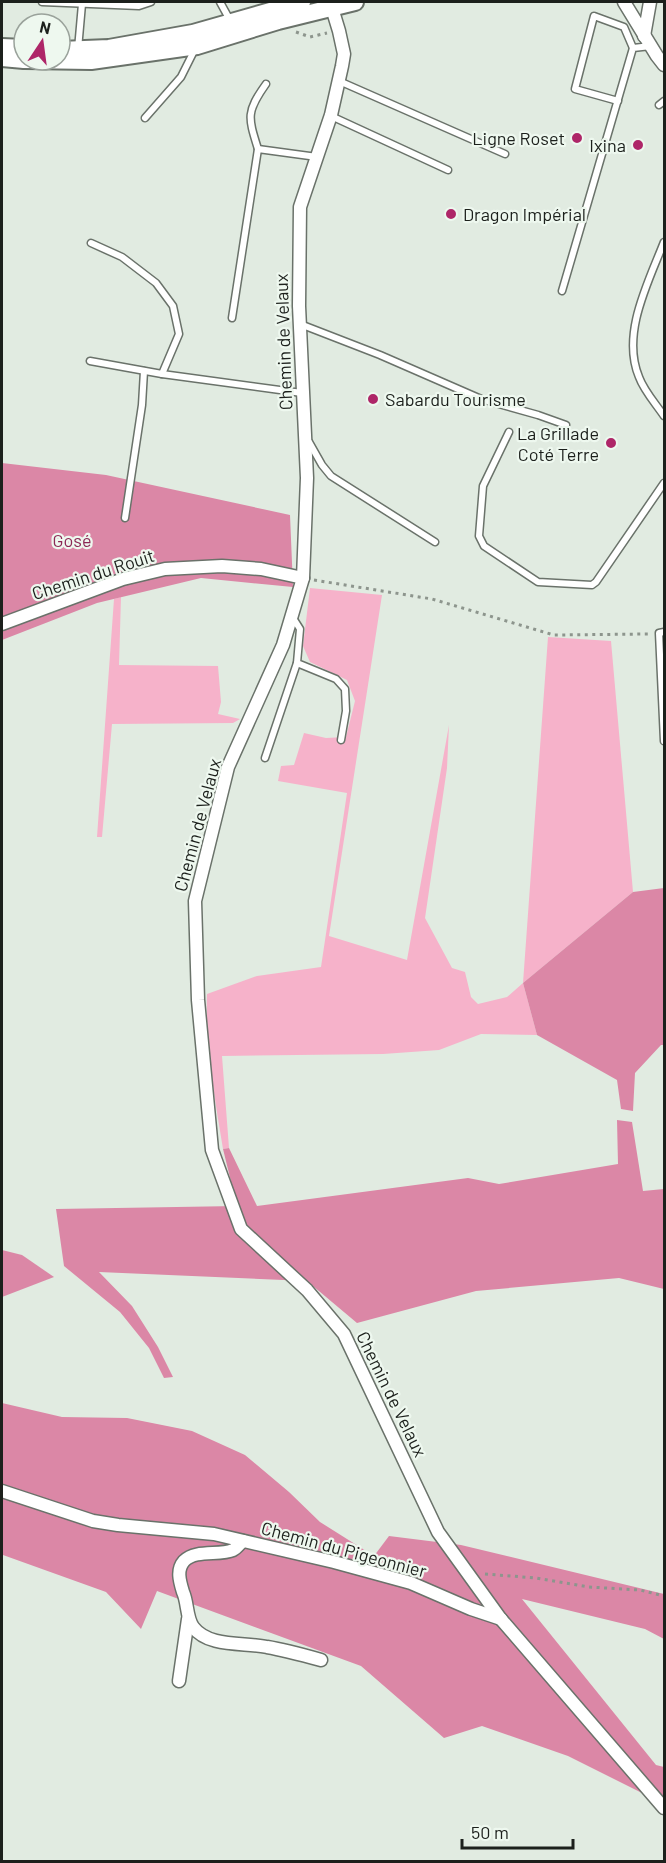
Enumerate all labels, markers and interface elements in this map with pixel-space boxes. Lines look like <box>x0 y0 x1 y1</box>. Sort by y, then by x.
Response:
north arrow <box>12 12 72 72</box>
text: N <box>38 16 53 37</box>
place label: Ligne Roset <box>472 127 565 149</box>
marker: Ligne Roset <box>570 131 584 145</box>
place label: Ixina <box>589 134 626 156</box>
marker: Ixina <box>631 138 645 152</box>
place label: Dragon Impérial <box>463 203 586 225</box>
marker: Dragon Impérial <box>444 207 458 221</box>
street label: Chemin de Velaux <box>270 273 296 411</box>
place label: Sabardu Tourisme <box>385 388 526 410</box>
marker: Sabardu Tourisme <box>366 392 380 406</box>
place label: La Grillade Coté Terre <box>517 422 599 465</box>
marker: La Grillade Coté Terre <box>604 436 618 450</box>
park label: Gosé <box>52 529 92 551</box>
street label: Chemin du Rouit <box>29 544 157 604</box>
street label: Chemin de Velaux <box>169 756 225 894</box>
street label: Chemin de Velaux <box>352 1328 432 1461</box>
street label: Chemin du Pigeonnier <box>259 1516 430 1582</box>
scale bar <box>462 1812 573 1850</box>
text: 50 m <box>471 1821 509 1843</box>

